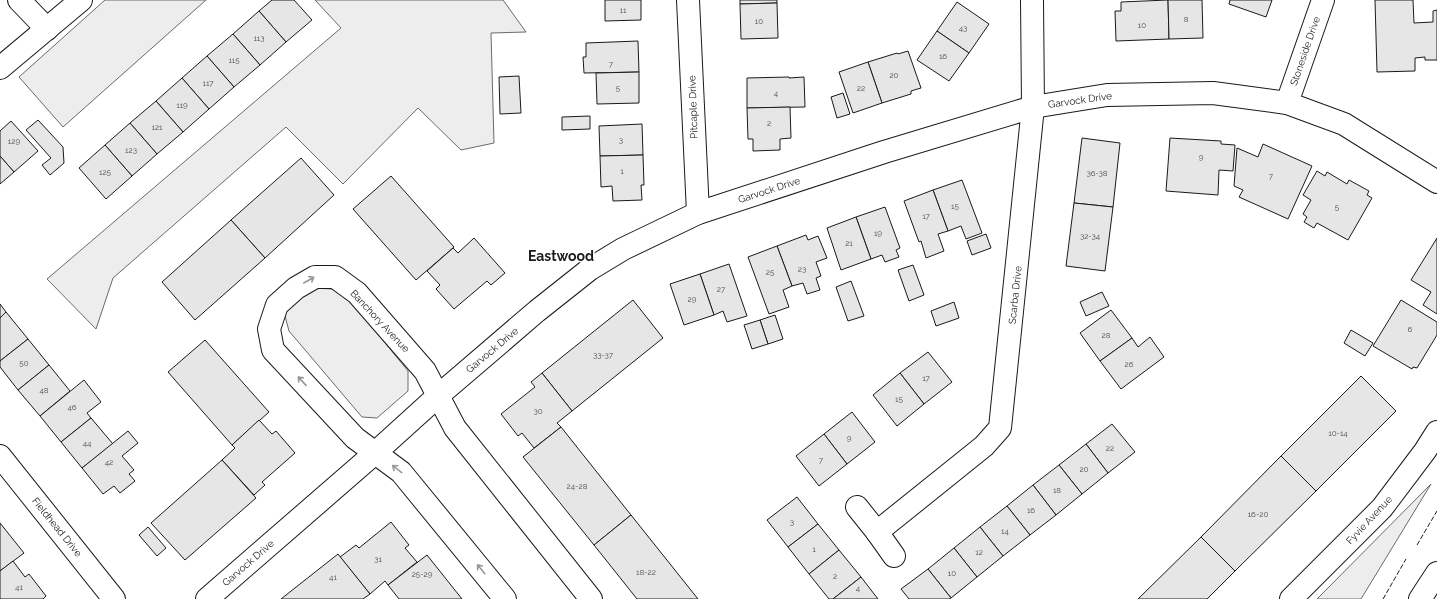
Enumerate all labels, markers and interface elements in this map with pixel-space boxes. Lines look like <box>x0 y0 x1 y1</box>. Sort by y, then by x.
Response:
house number: 11 <box>620 5 627 15</box>
house number: 8 <box>1184 14 1189 24</box>
street label: Stoneside Drive <box>1288 15 1322 87</box>
house number: 10 <box>755 16 763 26</box>
house number: 10 <box>1138 20 1146 30</box>
house number: 43 <box>959 23 967 33</box>
house number: 113 <box>253 33 265 43</box>
house number: 16 <box>939 51 947 61</box>
house number: 115 <box>228 55 240 65</box>
house number: 7 <box>609 59 614 69</box>
house number: 20 <box>889 70 899 80</box>
street label: Pitcaple Drive <box>686 75 700 139</box>
house number: 117 <box>202 78 214 88</box>
house number: 5 <box>616 83 621 93</box>
house number: 22 <box>857 83 865 93</box>
house number: 4 <box>774 88 779 98</box>
street label: Garvock Drive <box>1047 90 1113 110</box>
house number: 119 <box>176 100 188 110</box>
house number: 2 <box>767 118 771 128</box>
house number: 121 <box>151 122 163 132</box>
house number: 3 <box>619 135 623 145</box>
house number: 129 <box>8 136 20 146</box>
house number: 123 <box>125 145 137 155</box>
house number: 9 <box>1199 152 1204 162</box>
house number: 1 <box>620 166 624 176</box>
house number: 125 <box>99 167 112 177</box>
house number: 36-38 <box>1086 168 1108 178</box>
house number: 7 <box>1269 171 1274 181</box>
street label: Garvock Drive <box>737 175 801 205</box>
house number: 15 <box>951 201 960 211</box>
house number: 5 <box>1335 202 1340 212</box>
house number: 17 <box>922 211 931 221</box>
house number: 19 <box>874 228 882 238</box>
house number: 32-34 <box>1080 231 1101 241</box>
house number: 21 <box>845 238 853 248</box>
district label: Eastwood <box>528 248 594 264</box>
house number: 23 <box>798 264 806 274</box>
street label: Scarba Drive <box>1006 265 1024 325</box>
house number: 25 <box>766 267 775 277</box>
one-way arrow <box>303 276 315 284</box>
house number: 27 <box>717 284 726 294</box>
street label: Banchory Avenue <box>348 288 412 355</box>
house number: 29 <box>688 294 697 304</box>
house number: 6 <box>1408 324 1413 334</box>
street label: Garvock Drive <box>464 325 520 375</box>
house number: 28 <box>1102 330 1111 340</box>
house number: 33-37 <box>593 350 614 360</box>
house number: 50 <box>19 358 29 368</box>
house number: 26 <box>1125 359 1134 369</box>
house number: 17 <box>922 373 931 383</box>
one-way arrow <box>298 376 307 387</box>
house number: 48 <box>39 385 49 395</box>
house number: 15 <box>895 394 904 404</box>
house number: 46 <box>67 402 77 412</box>
house number: 30 <box>533 406 543 416</box>
house number: 10-14 <box>1328 428 1348 438</box>
house number: 9 <box>847 433 852 443</box>
house number: 44 <box>83 438 92 448</box>
house number: 22 <box>1106 443 1114 453</box>
house number: 7 <box>819 455 824 465</box>
house number: 42 <box>105 457 113 467</box>
house number: 20 <box>1079 464 1089 474</box>
one-way arrow <box>392 465 403 474</box>
house number: 24-28 <box>567 481 588 491</box>
house number: 18 <box>1053 485 1061 495</box>
street label: Fyvie Avenue <box>1344 494 1394 546</box>
street label: Fieldhead Drive <box>30 495 84 559</box>
house number: 16 <box>1027 505 1035 515</box>
house number: 16-20 <box>1248 509 1268 519</box>
house number: 3 <box>790 517 794 527</box>
house number: 14 <box>1001 526 1010 536</box>
street label: Garvock Drive <box>220 538 276 588</box>
house number: 1 <box>812 544 816 554</box>
house number: 12 <box>975 547 983 557</box>
house number: 31 <box>374 554 382 564</box>
one-way arrow <box>476 563 485 574</box>
house number: 18-22 <box>636 567 656 577</box>
house number: 10 <box>948 568 956 578</box>
house number: 25-29 <box>412 569 433 579</box>
house number: 2 <box>833 571 837 581</box>
house number: 41 <box>329 572 337 582</box>
house number: 41 <box>15 582 23 592</box>
house number: 4 <box>856 583 861 593</box>

